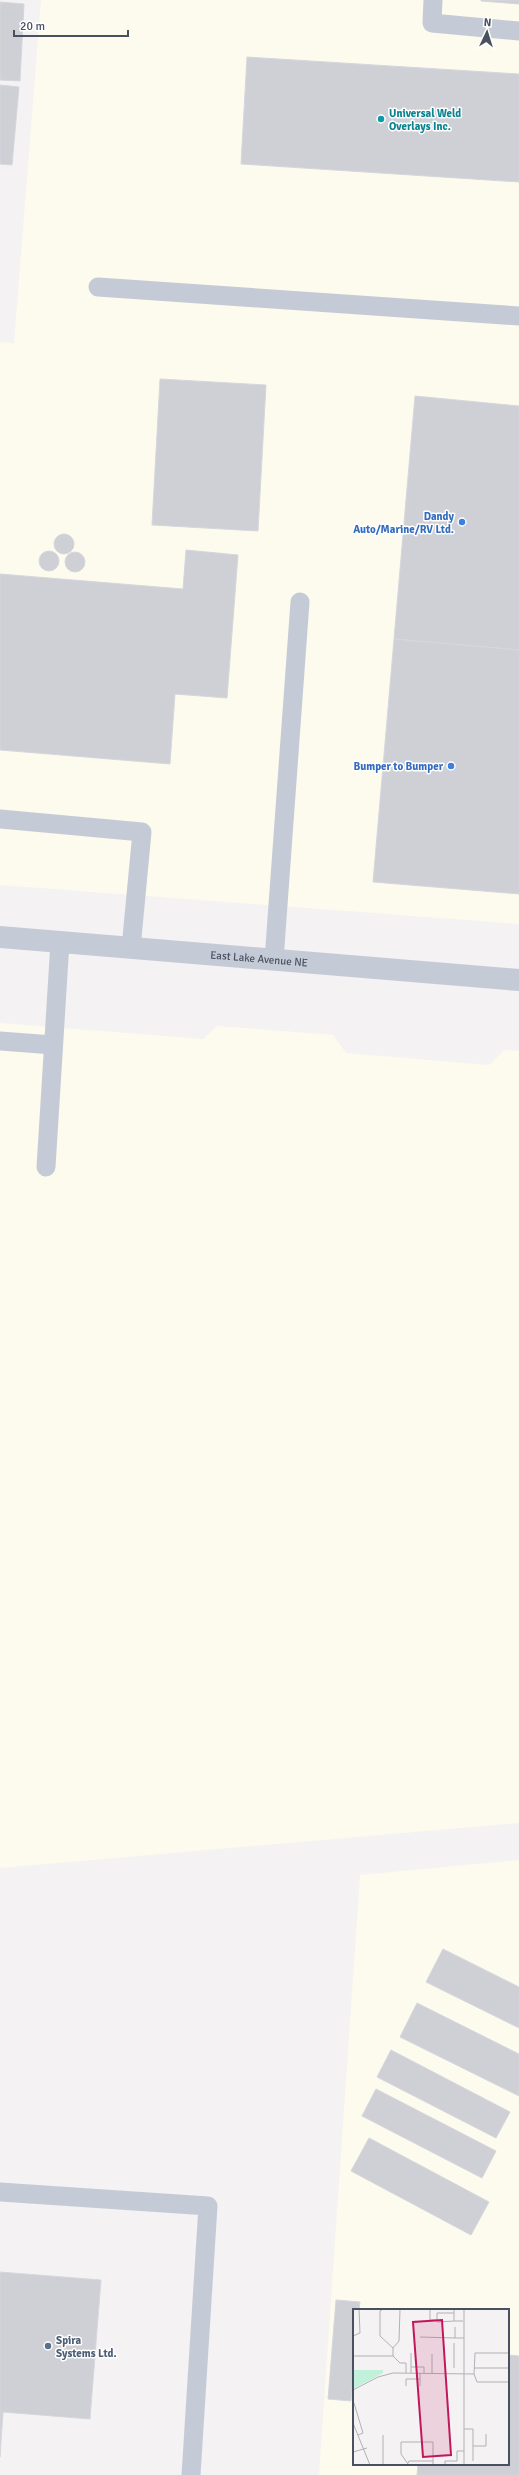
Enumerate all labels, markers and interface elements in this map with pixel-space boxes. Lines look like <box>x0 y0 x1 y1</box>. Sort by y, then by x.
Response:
scale bar <box>14 12 128 38</box>
north arrow <box>467 12 507 52</box>
text: N <box>483 16 492 29</box>
text: 20 m <box>20 19 45 34</box>
place label: Universal Weld Overlays Inc. <box>389 107 461 133</box>
marker: Universal Weld Overlays Inc. <box>376 114 386 124</box>
place label: Dandy Auto/Marine/RV Ltd. <box>353 510 455 536</box>
marker: Dandy Auto/Marine/RV Ltd. <box>457 517 467 527</box>
place label: Bumper to Bumper <box>354 760 444 773</box>
marker: Bumper to Bumper <box>446 761 456 771</box>
street label: East Lake Avenue NE <box>210 948 308 969</box>
inset map <box>353 2309 509 2465</box>
place label: Spira Systems Ltd. <box>56 2334 117 2360</box>
marker: Spira Systems Ltd. <box>43 2341 53 2351</box>

